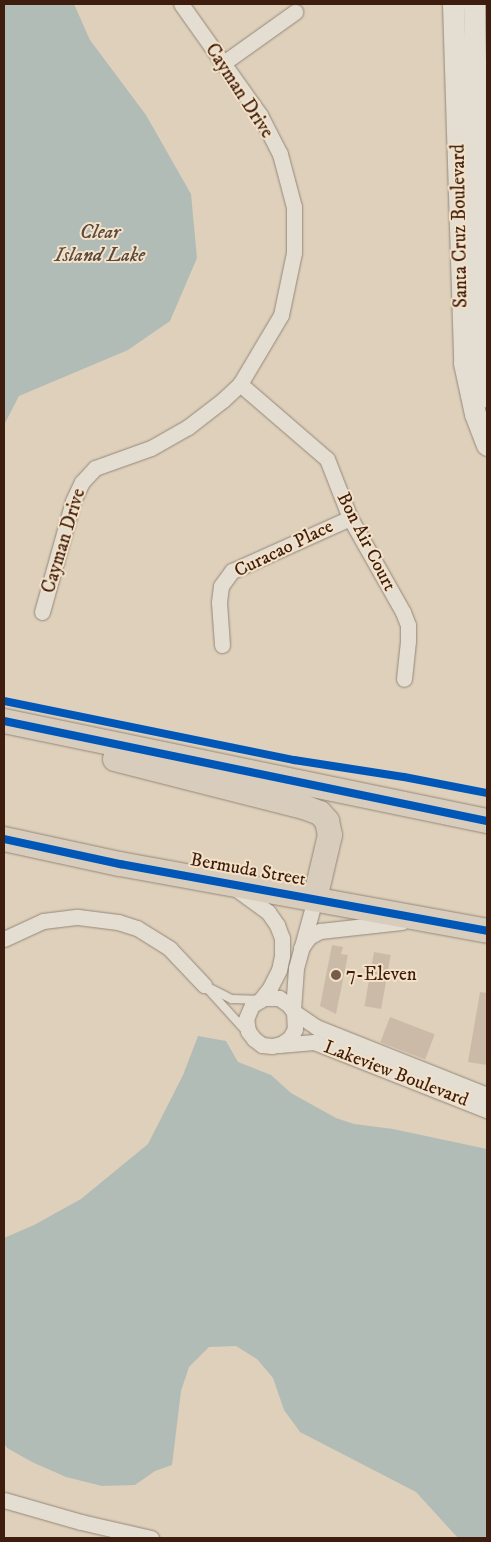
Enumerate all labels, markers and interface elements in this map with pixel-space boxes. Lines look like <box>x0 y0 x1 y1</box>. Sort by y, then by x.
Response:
street label: Cayman Drive <box>200 39 278 143</box>
street label: Santa Cruz Boulevard <box>447 144 473 308</box>
water label: Clear Island Lake <box>55 220 145 267</box>
street label: Cayman Drive <box>37 486 91 596</box>
street label: Bon Air Court <box>331 489 401 595</box>
street label: Curacao Place <box>231 515 337 583</box>
street label: Bermuda Street <box>188 849 308 891</box>
place label: 7-Eleven <box>346 964 417 986</box>
marker: 7-Eleven <box>330 969 342 981</box>
street label: Lakeview Boulevard <box>320 1036 472 1112</box>

